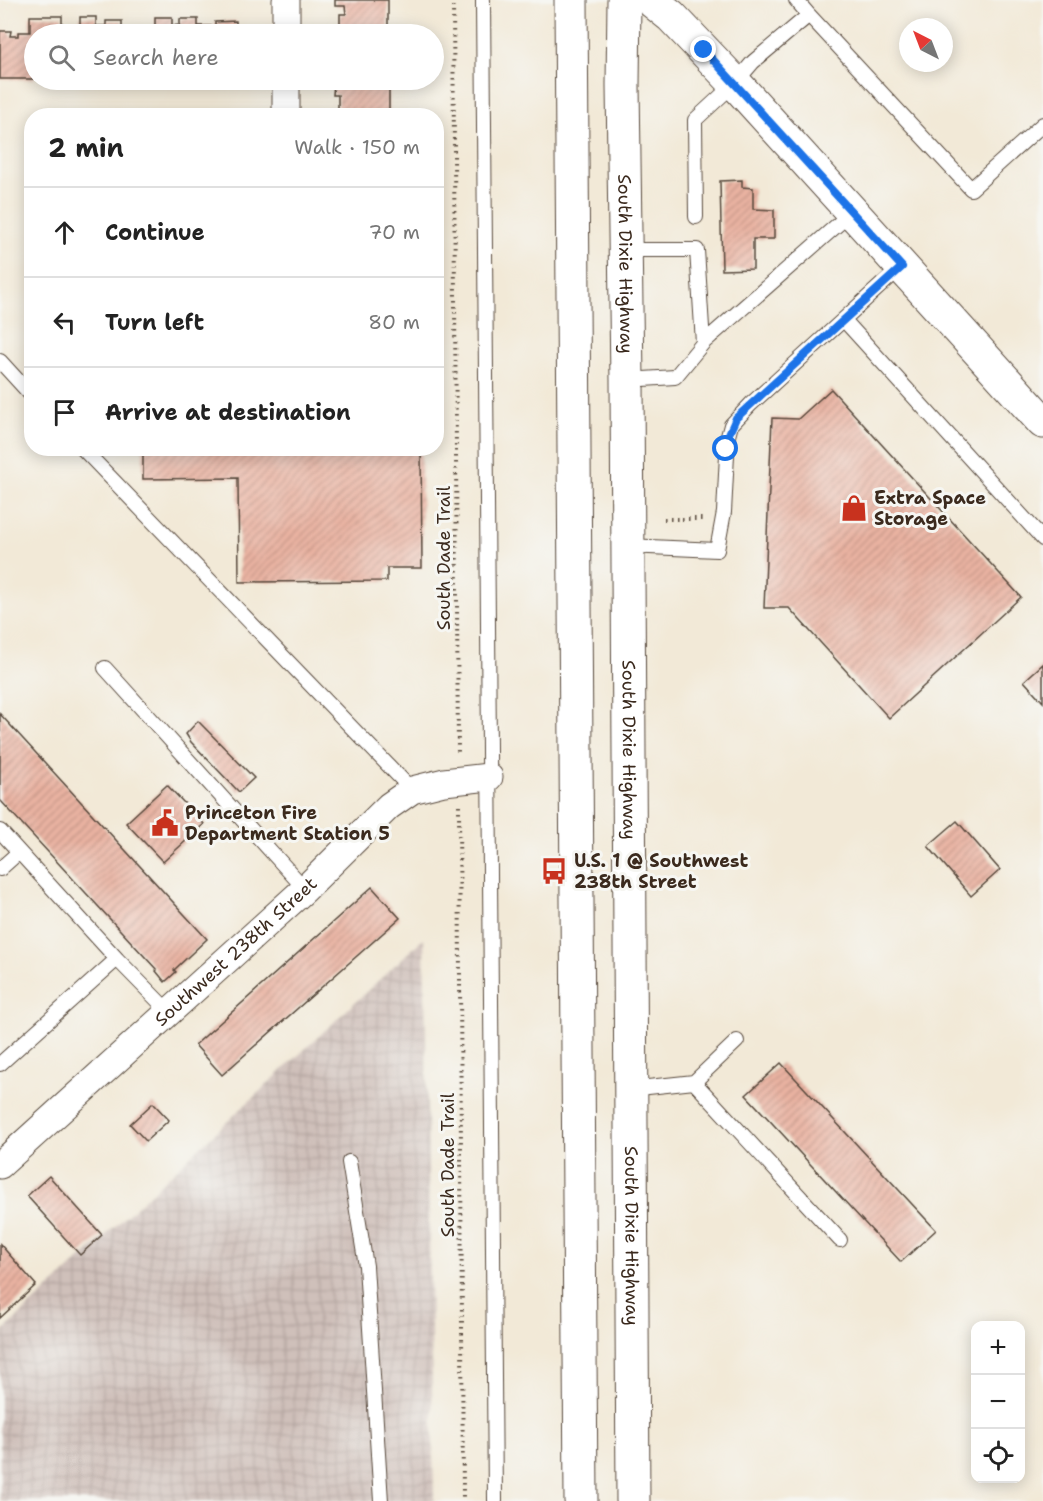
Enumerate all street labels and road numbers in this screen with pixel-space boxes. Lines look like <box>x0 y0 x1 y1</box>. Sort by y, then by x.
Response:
street label: South Dixie Highway <box>612 174 639 354</box>
street label: South Dade Trail <box>432 485 456 630</box>
street label: South Dixie Highway <box>616 660 641 840</box>
street label: Southwest 238th Street <box>149 872 322 1031</box>
street label: South Dade Trail <box>436 1092 460 1237</box>
street label: South Dixie Highway <box>619 1146 644 1326</box>

